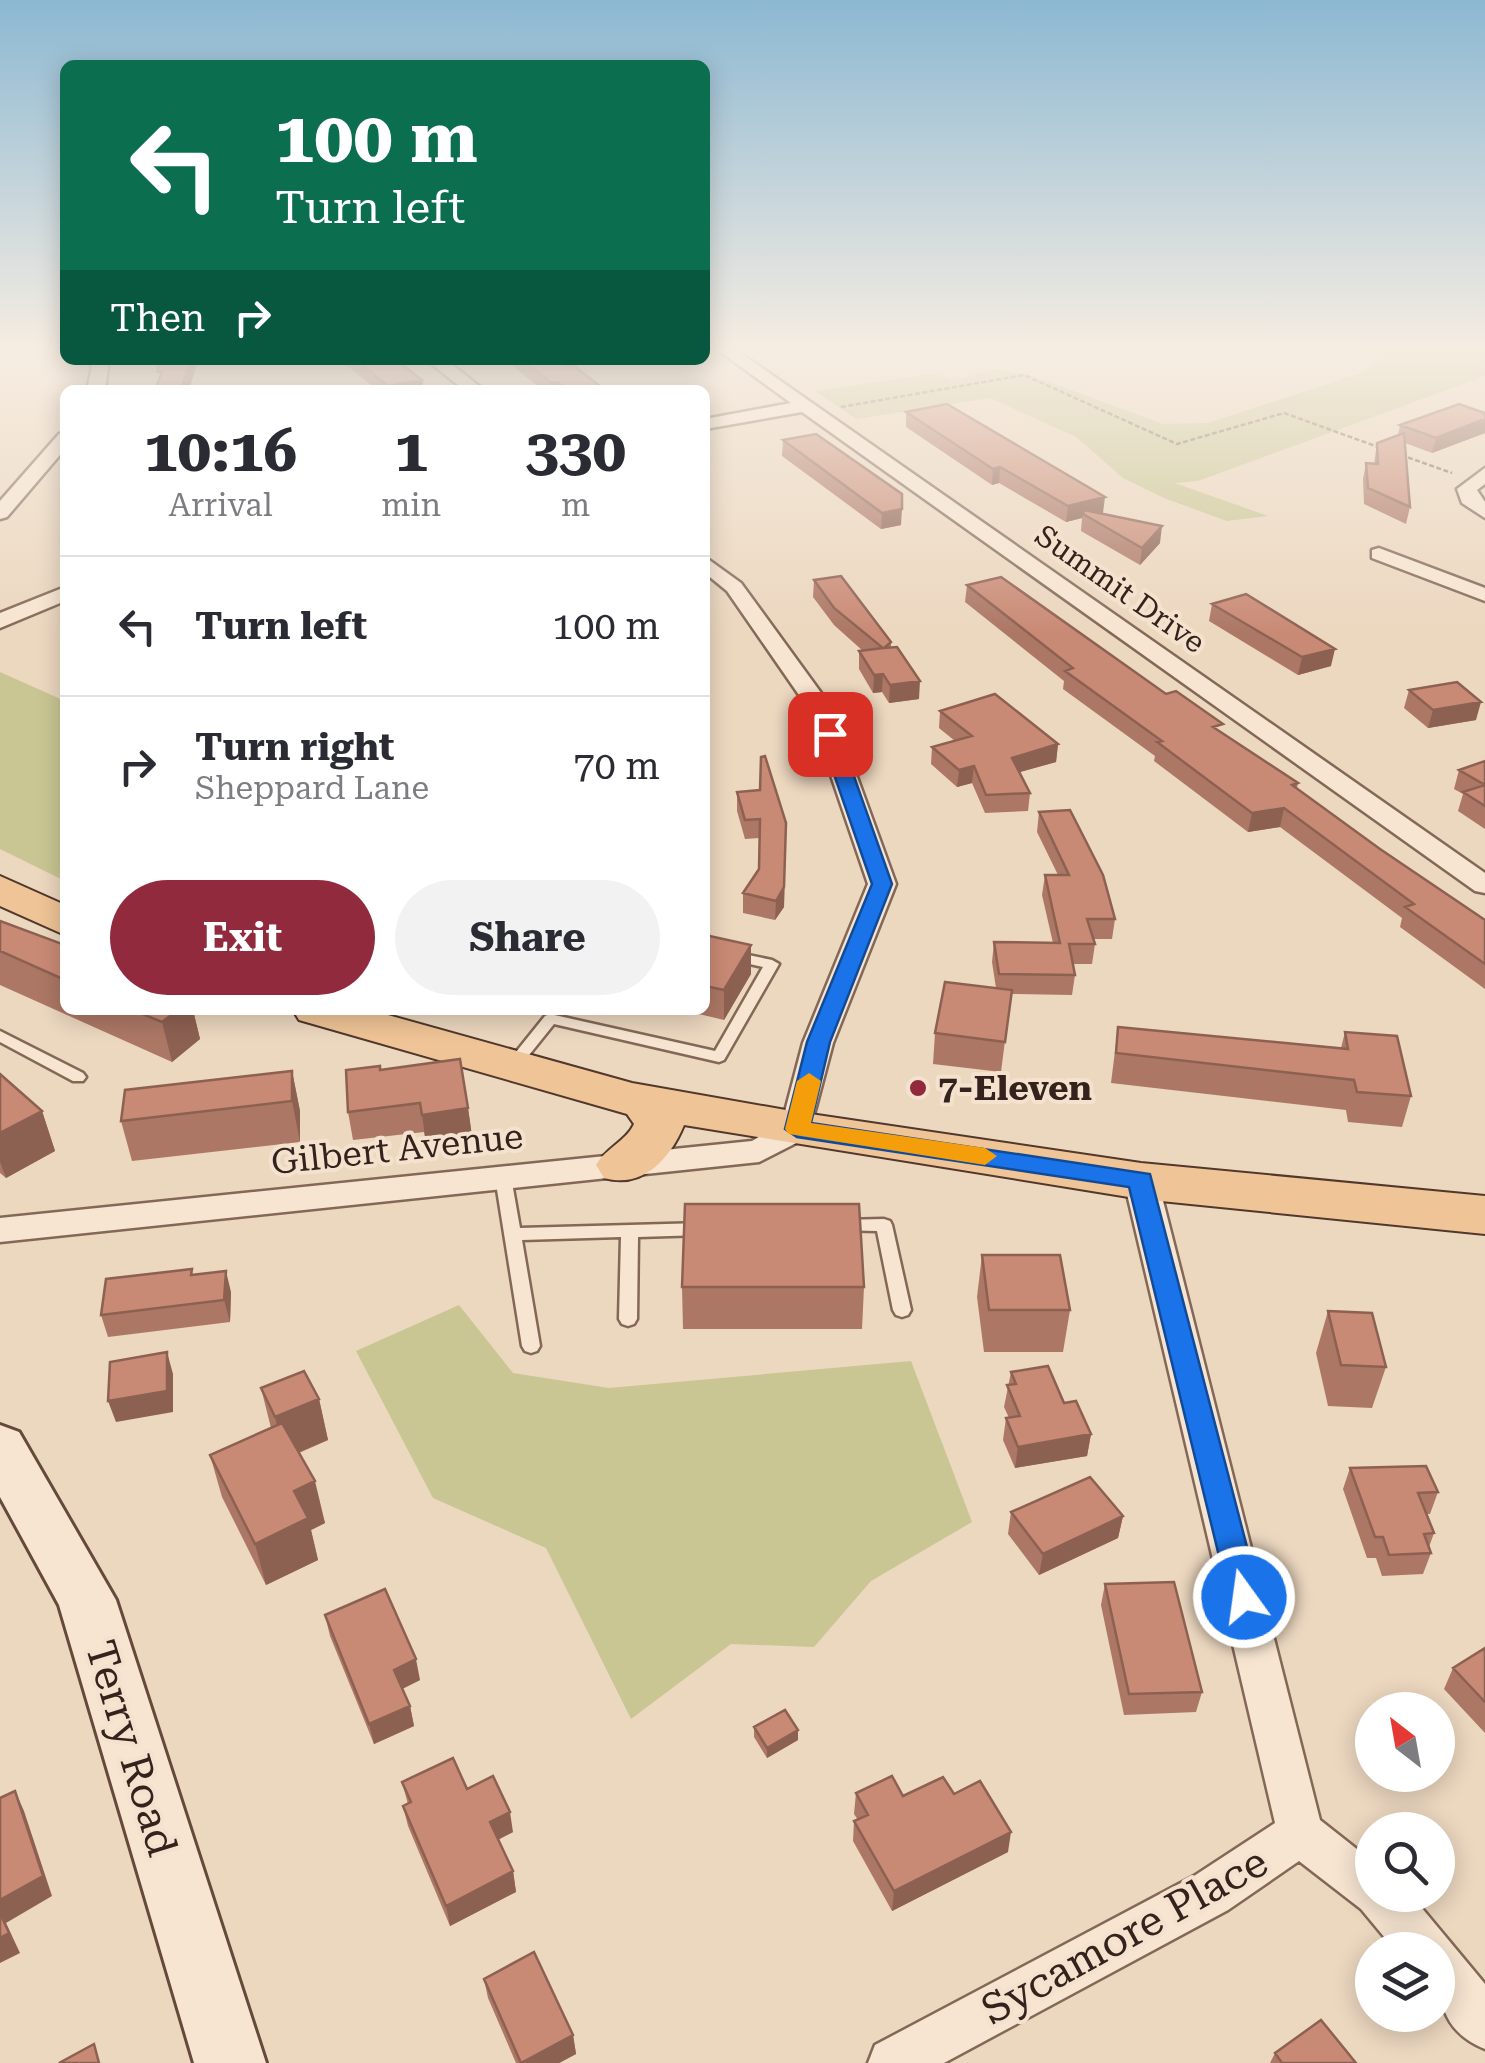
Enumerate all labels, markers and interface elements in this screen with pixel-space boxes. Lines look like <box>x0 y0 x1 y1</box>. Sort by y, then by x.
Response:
text: 100 m <box>275 97 478 179</box>
icon: left <box>110 100 240 230</box>
text: Turn left <box>275 181 465 234</box>
icon: right <box>225 290 280 345</box>
text: Then <box>110 296 205 340</box>
text: 10:16 <box>144 415 297 486</box>
text: 1 <box>394 415 428 486</box>
text: 330 <box>525 415 626 486</box>
text: Arrival <box>169 486 273 524</box>
text: min <box>381 486 441 524</box>
text: m <box>561 486 590 524</box>
street label: Summit Drive <box>1029 517 1212 660</box>
icon: left <box>110 599 165 654</box>
text: Turn left <box>195 604 367 648</box>
text: 100 m <box>552 604 660 648</box>
pin <box>788 692 873 777</box>
icon: arrive <box>803 707 858 762</box>
text: Turn right <box>195 725 394 769</box>
icon: right <box>110 739 165 794</box>
text: 70 m <box>573 744 660 788</box>
text: Sheppard Lane <box>195 769 429 807</box>
button: Exit <box>110 880 375 995</box>
button: Share <box>395 880 660 995</box>
place label: 7-Eleven <box>938 1068 1092 1109</box>
marker: 7-Eleven <box>907 1077 929 1099</box>
street label: Gilbert Avenue <box>269 1116 525 1183</box>
position arrow <box>1192 1545 1296 1649</box>
street label: Terry Road <box>76 1635 187 1862</box>
north arrow <box>1355 1692 1455 1792</box>
map controls <box>1355 1692 1455 2032</box>
button: search <box>1355 1812 1455 1912</box>
street label: Sycamore Place <box>973 1837 1276 2034</box>
button: layers <box>1355 1932 1455 2032</box>

